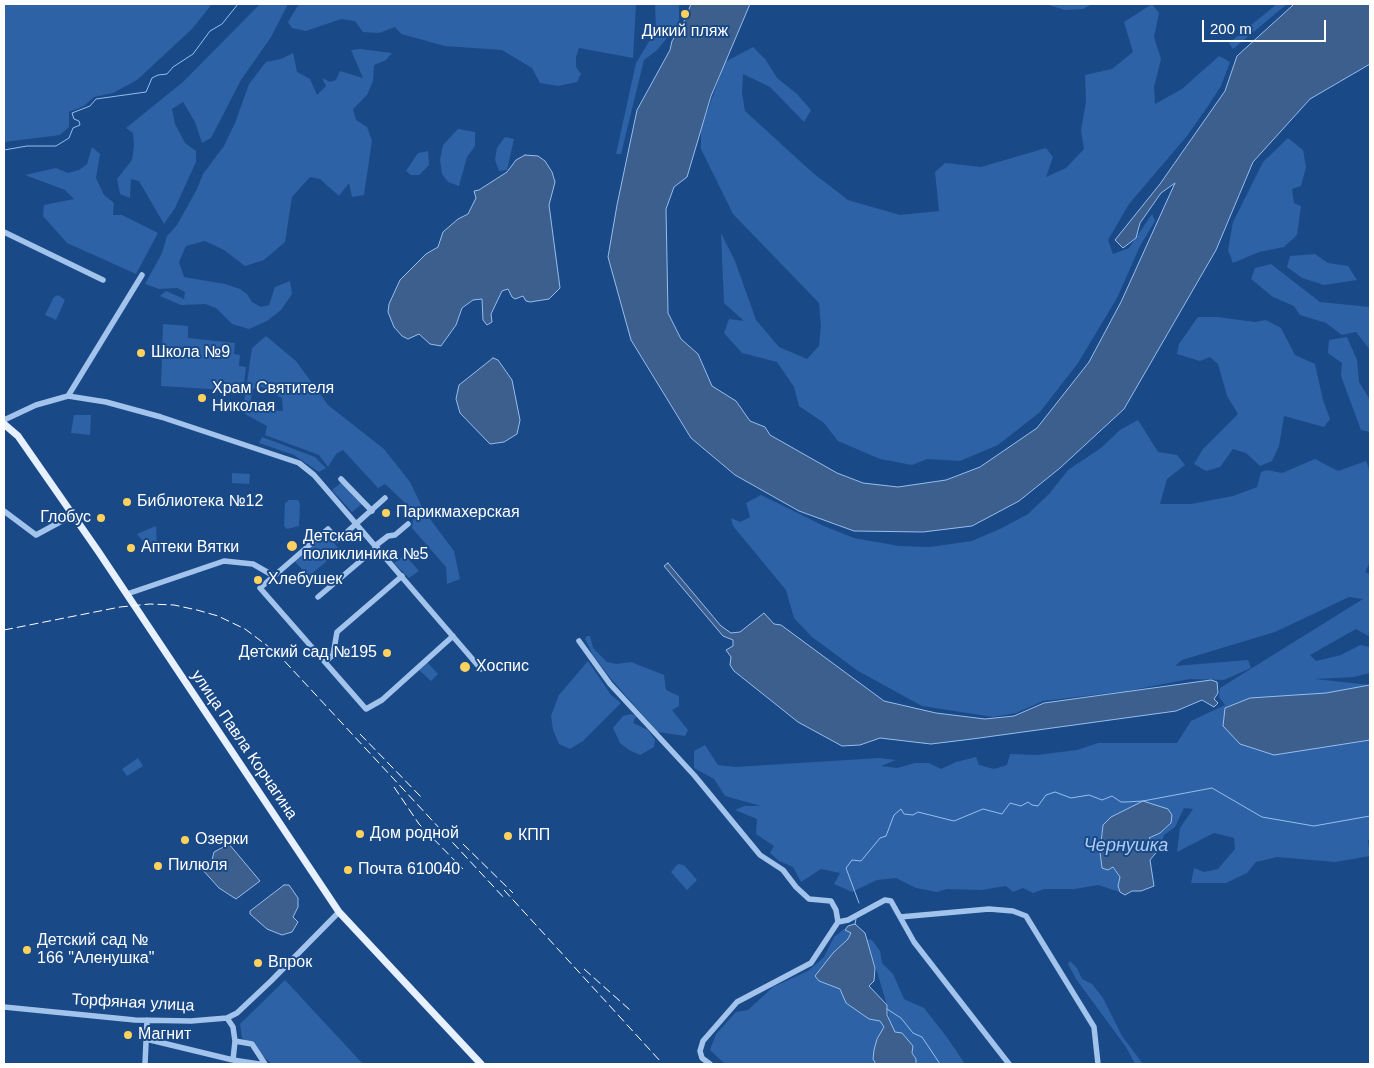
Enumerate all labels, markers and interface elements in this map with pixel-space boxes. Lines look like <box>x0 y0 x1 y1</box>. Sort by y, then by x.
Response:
marker: Дикий пляж <box>679 8 691 20</box>
scale bar <box>1204 10 1328 42</box>
text: 200 m <box>1210 20 1252 37</box>
place label: Дикий пляж <box>642 22 728 42</box>
place label: Школа №9 <box>151 343 230 363</box>
marker: Школа №9 <box>135 347 147 359</box>
place label: Храм Святителя Николая <box>212 379 334 417</box>
marker: Храм Святителя Николая <box>196 392 208 404</box>
place label: Библиотека №12 <box>137 492 263 512</box>
marker: Библиотека №12 <box>121 496 133 508</box>
place label: Парикмахерская <box>396 503 520 523</box>
marker: Парикмахерская <box>380 507 392 519</box>
place label: Глобус <box>40 508 91 528</box>
marker: Глобус <box>95 512 107 524</box>
place label: Детская поликлиника №5 <box>303 527 428 565</box>
place label: Аптеки Вятки <box>141 538 239 558</box>
marker: Детская поликлиника №5 <box>285 539 299 553</box>
marker: Аптеки Вятки <box>125 542 137 554</box>
place label: Хлебушек <box>268 570 342 590</box>
marker: Хлебушек <box>252 574 264 586</box>
place label: Детский сад №195 <box>239 643 377 663</box>
marker: Детский сад №195 <box>381 647 393 659</box>
place label: Хоспис <box>476 657 529 677</box>
marker: Хоспис <box>458 660 472 674</box>
street label: улица Павла Корчагина <box>187 667 301 823</box>
place label: Дом родной <box>370 824 459 844</box>
place label: КПП <box>518 826 550 846</box>
marker: Дом родной <box>354 828 366 840</box>
place label: Озерки <box>195 830 248 850</box>
marker: КПП <box>502 830 514 842</box>
marker: Озерки <box>179 834 191 846</box>
water label: Чернушка <box>1084 835 1168 857</box>
place label: Пилюля <box>168 856 227 876</box>
marker: Пилюля <box>152 860 164 872</box>
place label: Почта 610040 <box>358 860 460 880</box>
marker: Почта 610040 <box>342 864 354 876</box>
place label: Детский сад № 166 "Аленушка" <box>37 931 154 969</box>
marker: Детский сад № 166 "Аленушка" <box>21 944 33 956</box>
place label: Впрок <box>268 953 312 973</box>
marker: Впрок <box>252 957 264 969</box>
street label: Торфяная улица <box>71 990 195 1016</box>
place label: Магнит <box>138 1025 191 1045</box>
marker: Магнит <box>122 1029 134 1041</box>

